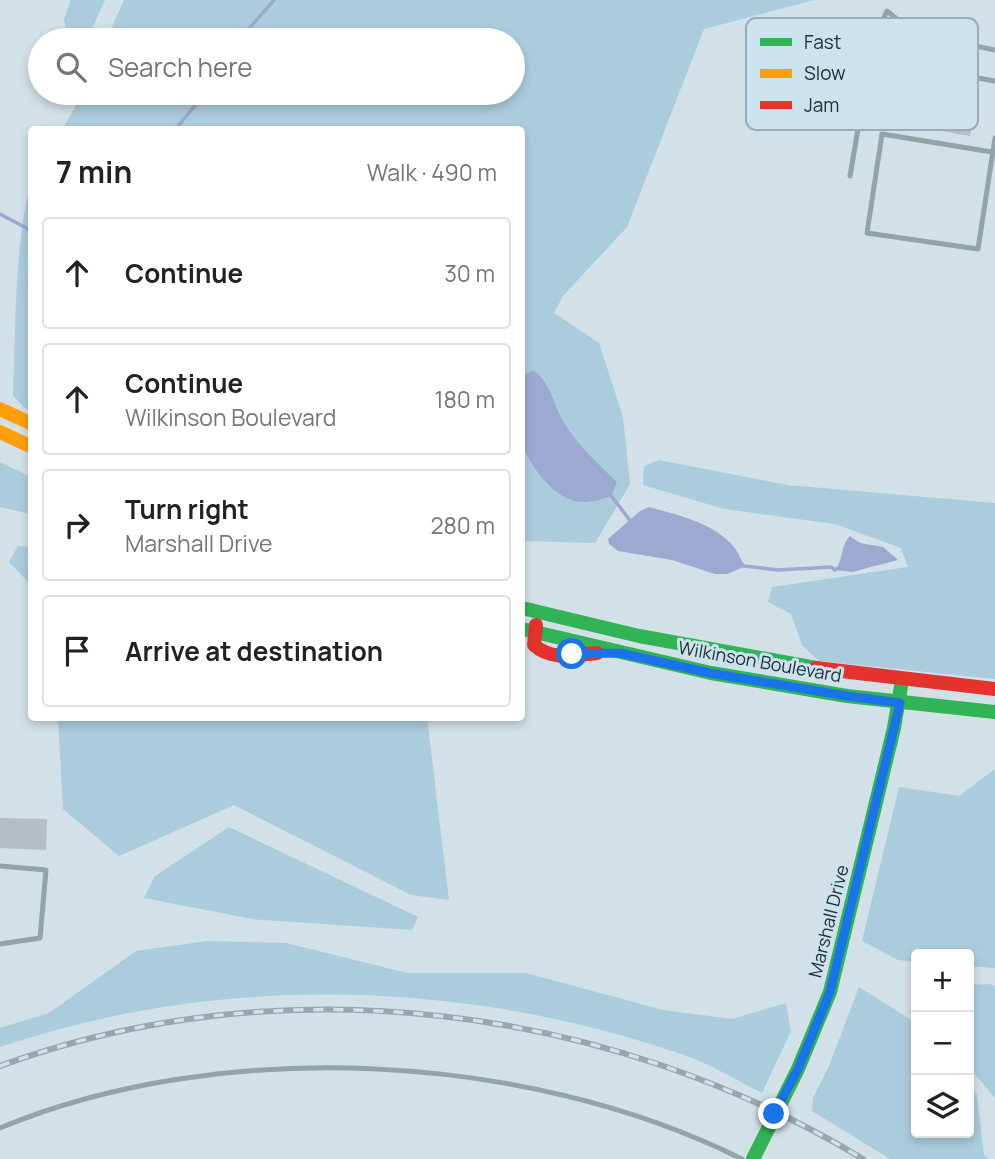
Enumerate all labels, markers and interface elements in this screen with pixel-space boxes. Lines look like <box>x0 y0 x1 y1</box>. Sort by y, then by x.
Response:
legend <box>746 18 978 130</box>
search box <box>28 28 525 105</box>
text: Fast <box>804 29 841 55</box>
icon: search <box>52 48 90 86</box>
text: Search here <box>108 49 253 85</box>
text: Slow <box>804 60 846 86</box>
text: Jam <box>804 92 839 118</box>
text: 7 min <box>56 151 132 192</box>
text: Walk · 490 m <box>367 156 497 188</box>
icon: ahead <box>58 254 96 292</box>
text: Continue <box>125 255 243 291</box>
text: 30 m <box>444 257 495 289</box>
text: Continue <box>125 365 243 401</box>
icon: ahead <box>58 380 96 418</box>
text: 180 m <box>435 383 495 415</box>
text: Wilkinson Boulevard <box>125 401 336 433</box>
text: Turn right <box>125 491 249 527</box>
icon: right <box>58 506 96 544</box>
text: 280 m <box>430 509 495 541</box>
text: Marshall Drive <box>125 527 273 559</box>
icon: arrive <box>58 632 96 670</box>
text: Arrive at destination <box>125 633 383 669</box>
street label: Wilkinson Boulevard <box>676 635 844 687</box>
route start <box>556 638 587 669</box>
street label: Marshall Drive <box>802 862 854 980</box>
map controls <box>911 949 974 1138</box>
button: + <box>911 949 974 1012</box>
button: − <box>911 1012 974 1075</box>
button: layers <box>911 1075 974 1138</box>
route end <box>758 1098 789 1129</box>

